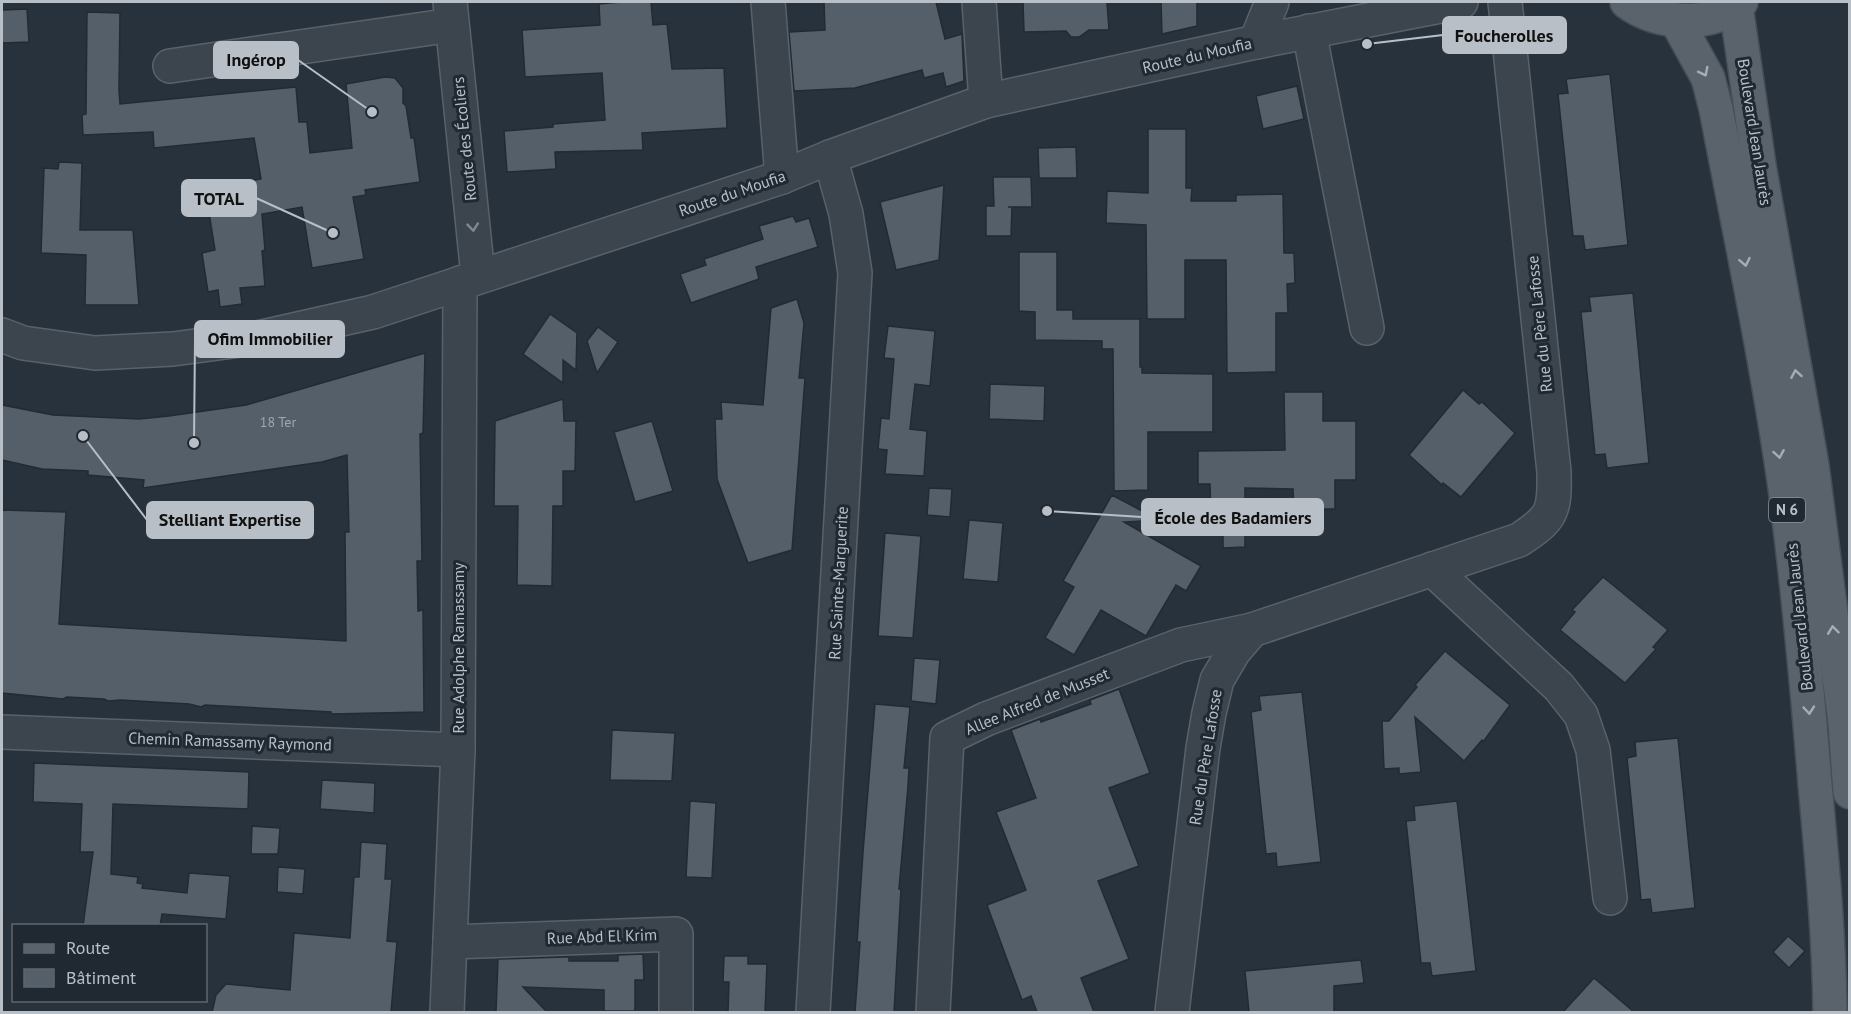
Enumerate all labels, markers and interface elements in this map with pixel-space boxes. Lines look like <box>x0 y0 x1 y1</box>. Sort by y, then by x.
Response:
callout: Foucherolles <box>1443 17 1566 53</box>
text: Foucherolles <box>1455 24 1554 47</box>
street label: Route du Moufia <box>1140 33 1254 77</box>
callout: Ingérop <box>214 42 298 78</box>
text: Ingérop <box>226 48 286 71</box>
street label: Boulevard Jean Jaurès <box>1734 57 1777 207</box>
one-way arrow <box>1697 65 1708 76</box>
street label: Route des Écoliers <box>448 76 480 202</box>
street label: Route du Moufia <box>676 165 788 221</box>
callout: TOTAL <box>182 180 256 216</box>
text: TOTAL <box>194 187 245 210</box>
one-way arrow <box>466 222 479 231</box>
street label: Rue du Père Lafosse <box>1522 255 1556 393</box>
one-way arrow <box>1738 256 1751 266</box>
callout: Ofim Immobilier <box>195 321 344 357</box>
text: Ofim Immobilier <box>208 327 333 350</box>
one-way arrow <box>1790 370 1803 380</box>
house number: 18 Ter <box>260 413 296 431</box>
one-way arrow <box>1772 448 1785 458</box>
road number: N 6 <box>1769 498 1805 522</box>
callout: École des Badamiers <box>1142 499 1323 535</box>
callout: Stelliant Expertise <box>147 502 313 538</box>
street label: Rue Sainte-Marguerite <box>824 506 852 660</box>
text: École des Badamiers <box>1154 506 1312 529</box>
text: Stelliant Expertise <box>159 508 301 531</box>
street label: Boulevard Jean Jaurès <box>1781 542 1817 692</box>
street label: Rue Adolphe Ramassamy <box>448 562 468 733</box>
one-way arrow <box>1827 625 1840 634</box>
street label: Allee Alfred de Musset <box>962 663 1112 739</box>
street label: Rue du Père Lafosse <box>1184 688 1226 826</box>
one-way arrow <box>1802 705 1815 714</box>
street label: Chemin Ramassamy Raymond <box>128 727 332 755</box>
legend <box>12 924 207 1002</box>
street label: Rue Abd El Krim <box>547 924 657 948</box>
text: Route <box>66 936 110 959</box>
text: Bâtiment <box>66 966 136 989</box>

